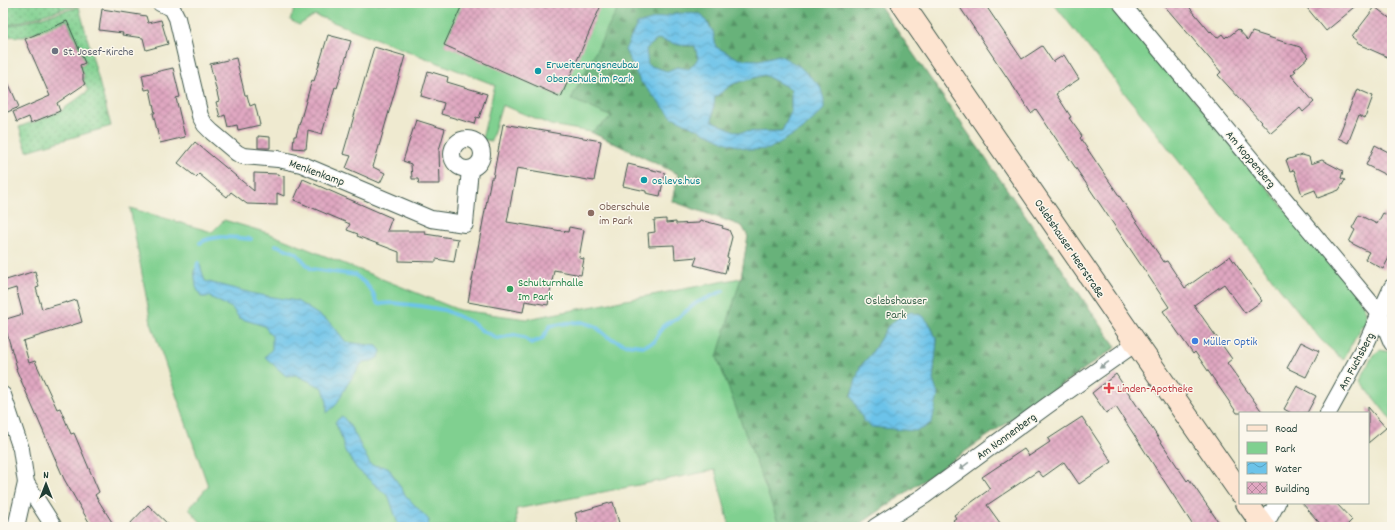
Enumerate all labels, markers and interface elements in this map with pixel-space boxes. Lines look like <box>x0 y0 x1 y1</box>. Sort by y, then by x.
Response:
place label: St. Josef-Kirche <box>63 44 134 61</box>
marker: St. Josef-Kirche <box>50 46 60 56</box>
place label: Erweiterungsneubau Oberschule im Park <box>546 57 638 88</box>
marker: Erweiterungsneubau Oberschule im Park <box>533 66 543 76</box>
street label: Am Koppenberg <box>1221 127 1279 192</box>
street label: Menkenkamp <box>286 156 347 191</box>
place label: os.levs.hus <box>652 173 700 190</box>
marker: os.levs.hus <box>639 175 649 185</box>
street label: Oslebshauser Heerstraße <box>1029 196 1108 302</box>
place label: Oberschule im Park <box>599 199 650 230</box>
marker: Oberschule im Park <box>586 208 596 218</box>
place label: Schulturnhalle Im Park <box>518 275 583 306</box>
marker: Schulturnhalle Im Park <box>505 284 515 294</box>
park label: Oslebshauser Park <box>865 293 927 324</box>
street label: Am Fuchsberg <box>1335 330 1380 394</box>
place label: Müller Optik <box>1203 334 1257 351</box>
marker: Müller Optik <box>1190 336 1200 346</box>
one-way arrow <box>1098 361 1109 369</box>
place label: Linden-Apotheke <box>1117 381 1193 398</box>
marker: Linden-Apotheke <box>1104 383 1114 393</box>
street label: Am Nonnenberg <box>973 409 1041 465</box>
legend <box>1239 412 1369 504</box>
text: Road <box>1275 421 1297 438</box>
text: Park <box>1275 441 1296 458</box>
text: Water <box>1275 461 1302 478</box>
one-way arrow <box>959 462 970 470</box>
north arrow <box>26 464 66 504</box>
text: N <box>43 468 49 484</box>
text: Building <box>1275 481 1310 498</box>

